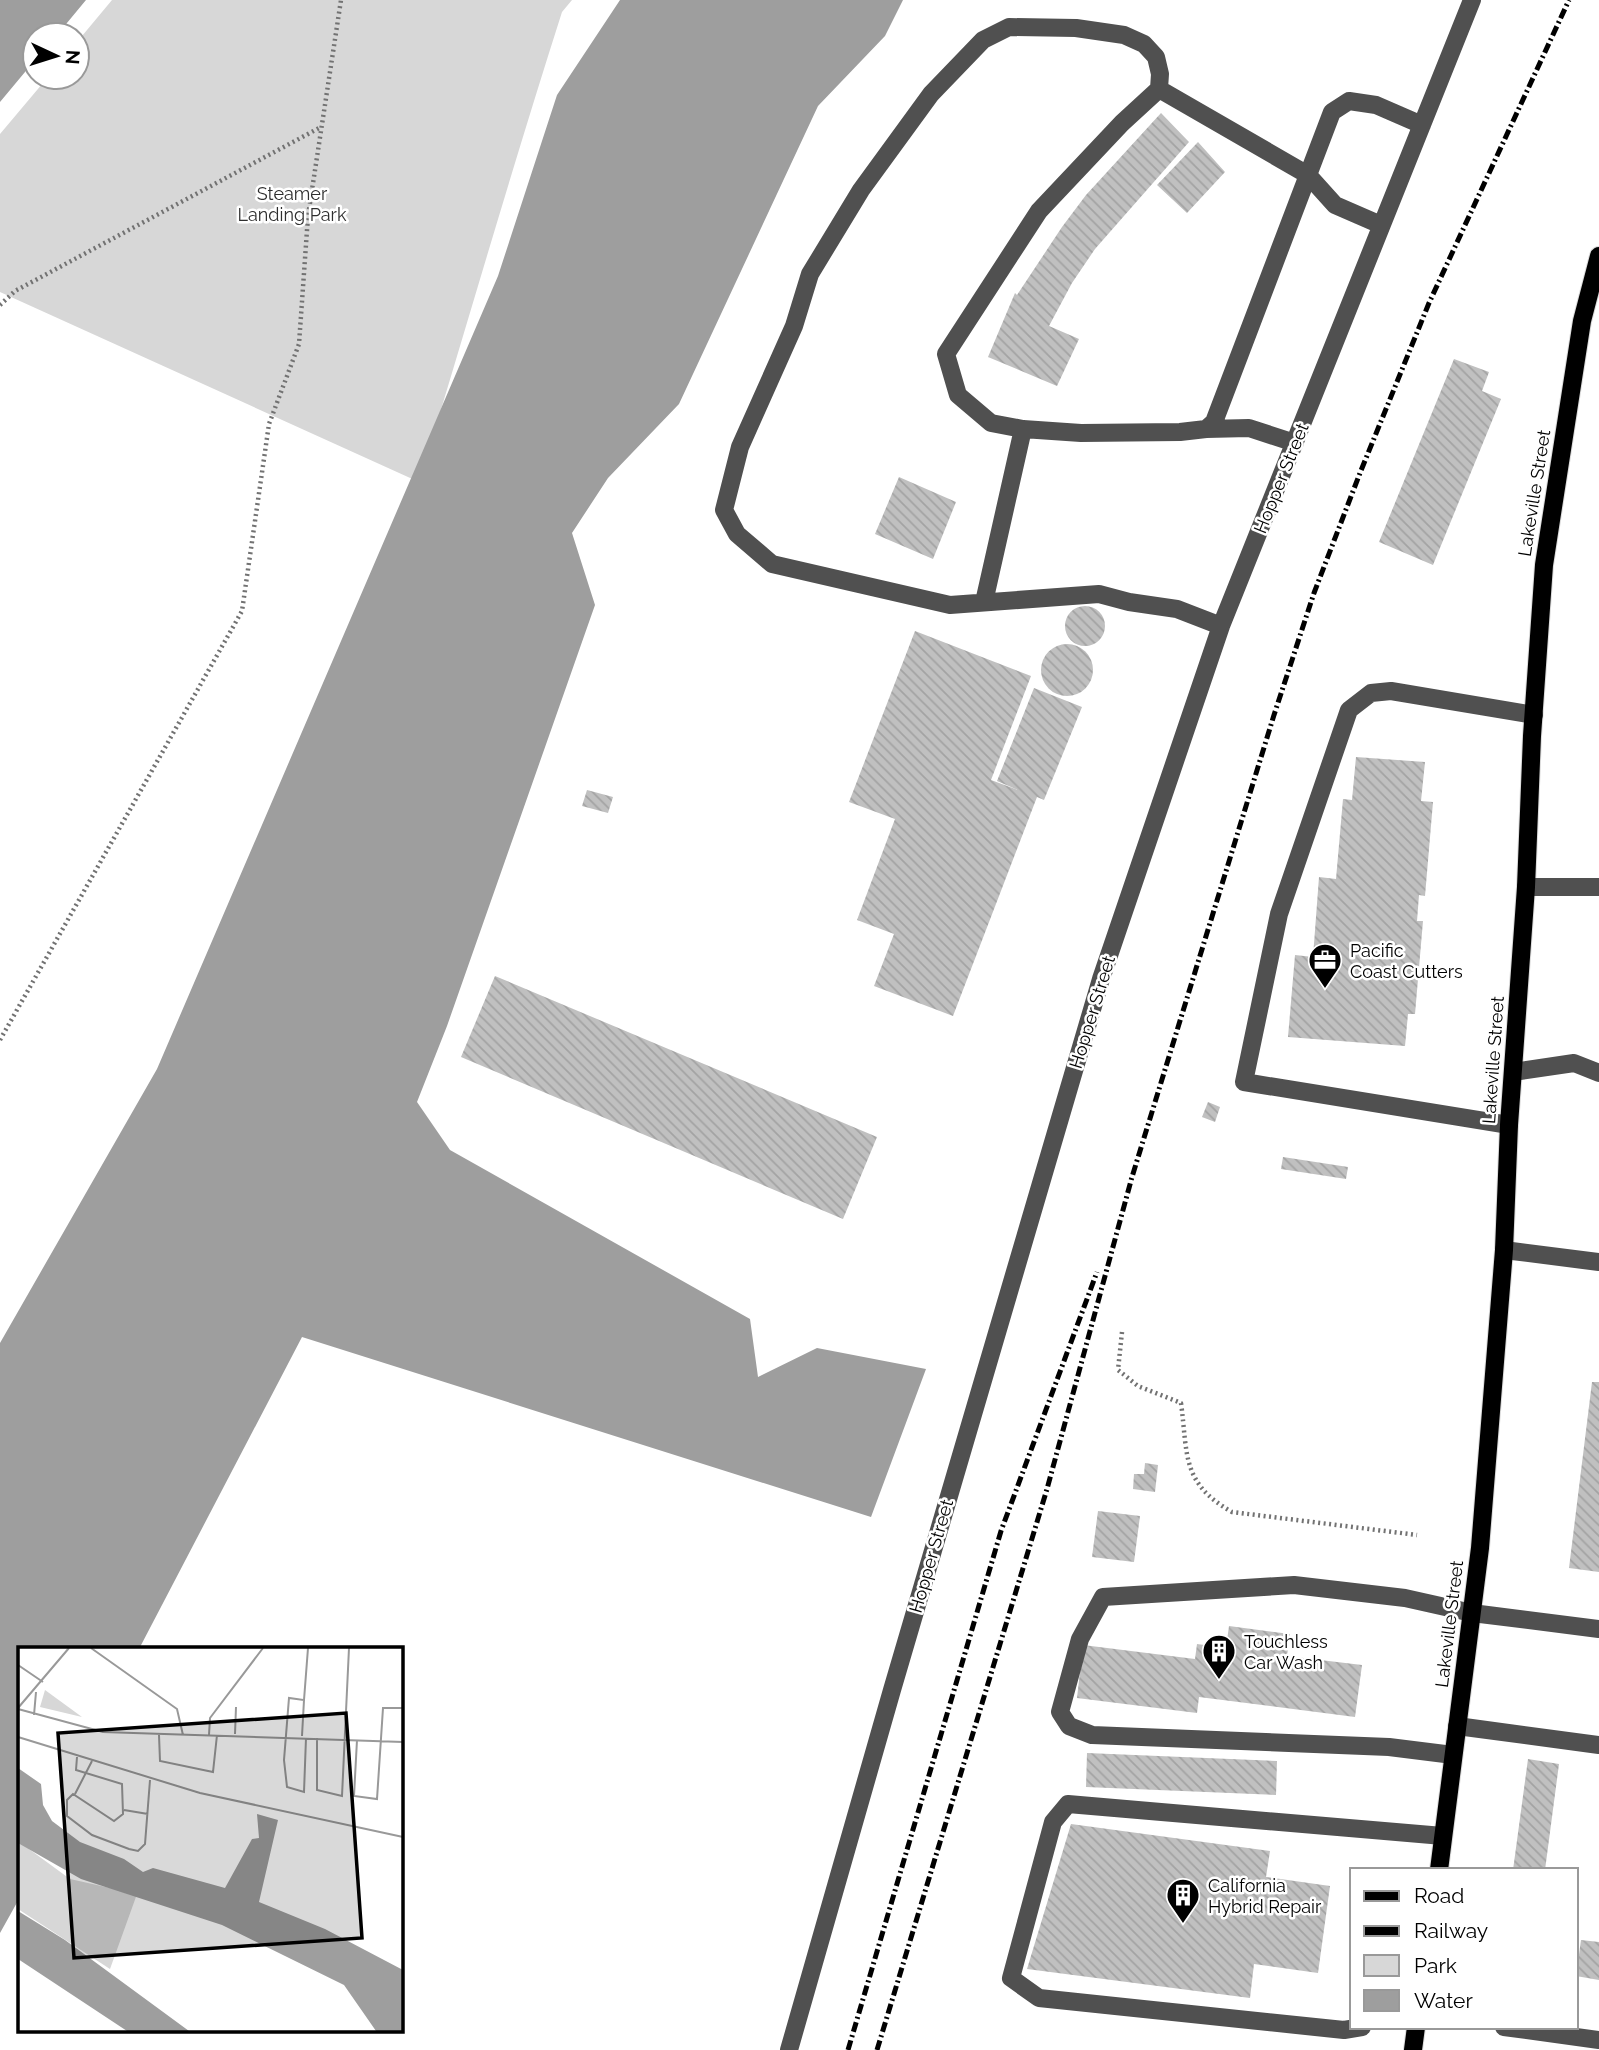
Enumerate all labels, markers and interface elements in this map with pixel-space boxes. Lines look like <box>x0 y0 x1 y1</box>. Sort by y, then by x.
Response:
north arrow <box>21 21 91 91</box>
text: N <box>61 49 84 65</box>
park label: Steamer Landing Park <box>238 183 347 225</box>
street label: Hopper Street <box>1249 420 1313 536</box>
street label: Lakeville Street <box>1514 428 1554 558</box>
place label: Pacific Coast Cutters <box>1350 940 1463 982</box>
office icon: Pacific Coast Cutters <box>1306 941 1344 990</box>
street label: Hopper Street <box>1065 953 1119 1071</box>
street label: Lakeville Street <box>1478 995 1508 1125</box>
street label: Hopper Street <box>905 1497 957 1615</box>
street label: Lakeville Street <box>1431 1559 1467 1689</box>
place label: Touchless Car Wash <box>1244 1631 1328 1673</box>
building icon: Touchless Car Wash <box>1200 1632 1238 1681</box>
inset map <box>18 1647 402 2032</box>
legend <box>1350 1868 1578 2029</box>
place label: California Hybrid Repair <box>1208 1875 1322 1917</box>
building icon: California Hybrid Repair <box>1164 1876 1202 1925</box>
text: Road <box>1414 1883 1464 1908</box>
text: Railway <box>1414 1918 1488 1943</box>
text: Park <box>1414 1953 1457 1978</box>
text: Water <box>1414 1988 1473 2013</box>

